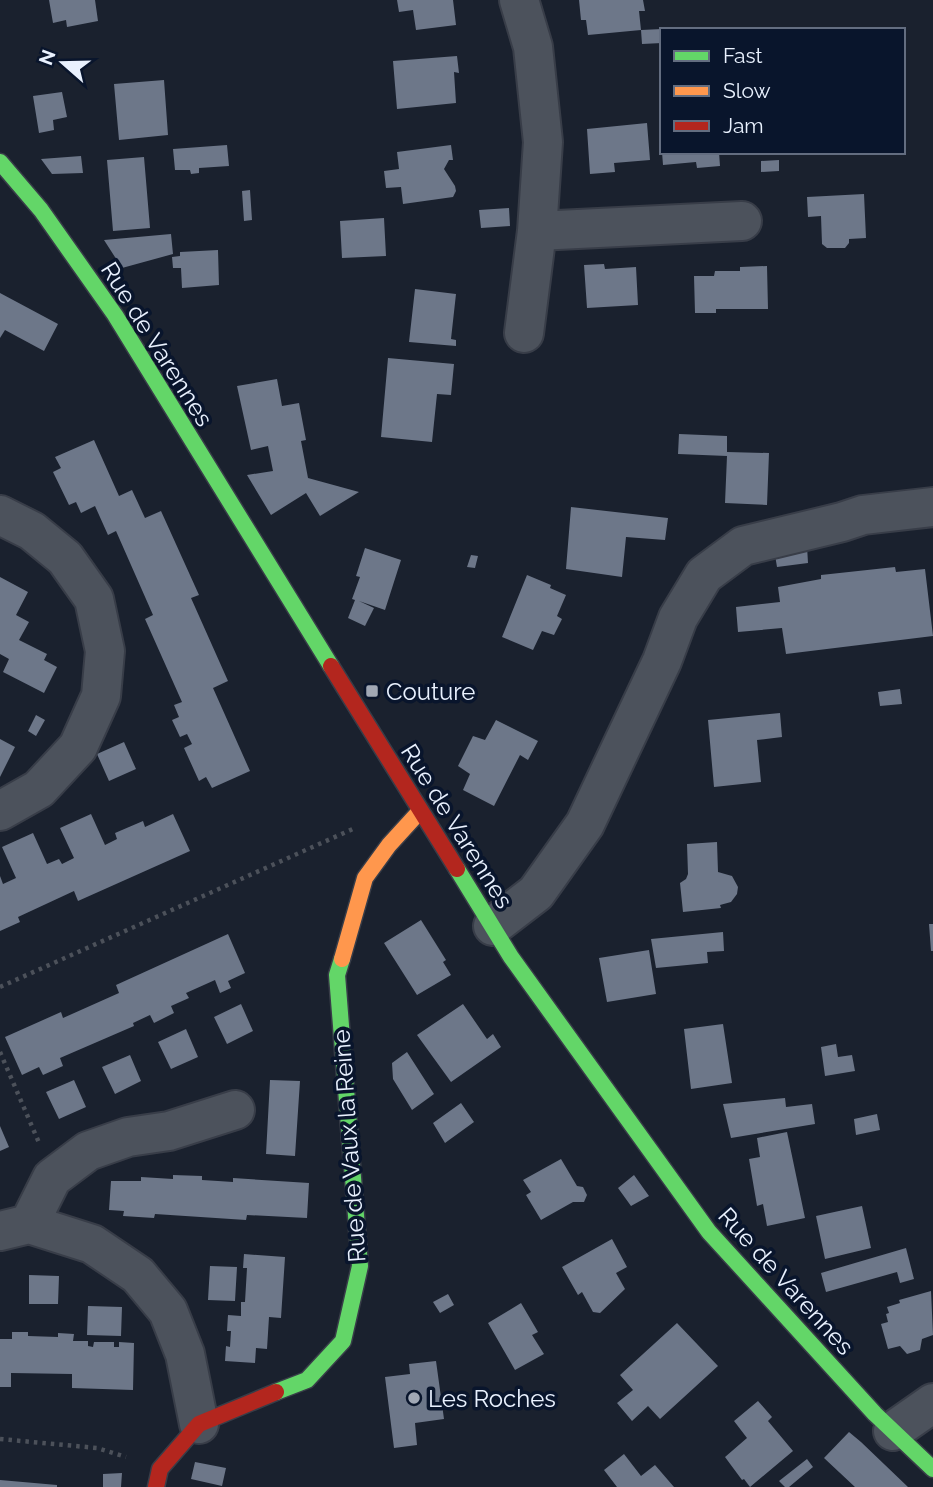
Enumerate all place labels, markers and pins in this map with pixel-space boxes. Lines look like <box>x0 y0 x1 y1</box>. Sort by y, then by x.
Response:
place label: Couture <box>386 677 475 706</box>
marker: Couture <box>364 683 380 699</box>
place label: Les Roches <box>428 1384 556 1413</box>
marker: Les Roches <box>406 1390 422 1406</box>

